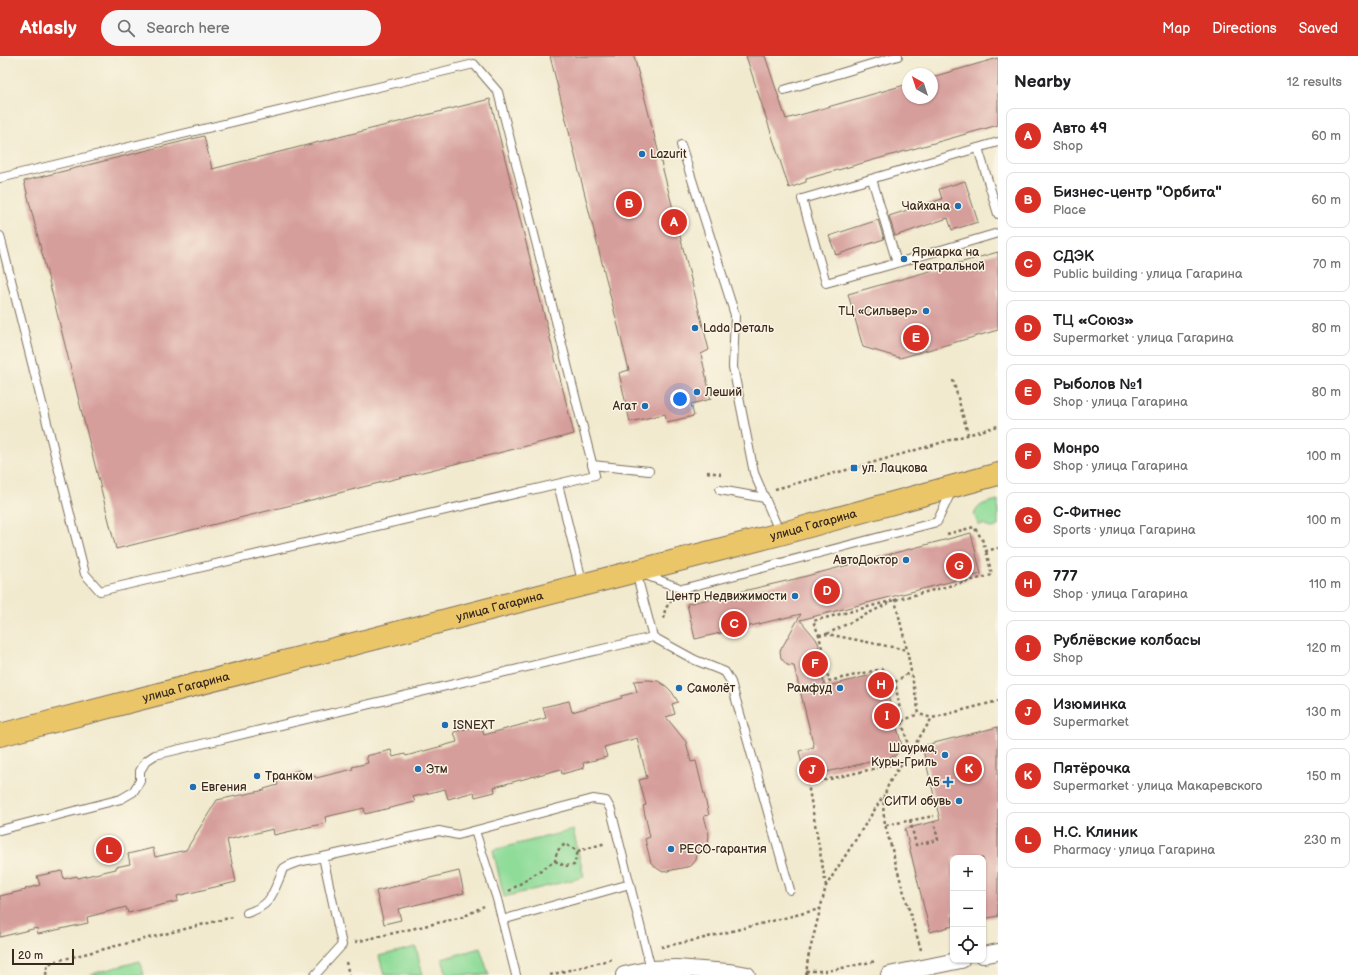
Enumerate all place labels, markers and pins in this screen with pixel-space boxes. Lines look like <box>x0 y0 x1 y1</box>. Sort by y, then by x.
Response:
place label: Lazurit <box>650 147 687 162</box>
marker: Lazurit <box>637 149 647 159</box>
pin: B <box>616 189 642 219</box>
place label: Чайхана <box>902 199 950 214</box>
marker: Чайхана <box>953 201 963 211</box>
pin: A <box>661 207 687 237</box>
place label: Ярмарка на Театральной <box>912 245 985 274</box>
marker: Ярмарка на Театральной <box>899 254 909 264</box>
place label: ТЦ «Сильвер» <box>838 304 918 319</box>
marker: ТЦ «Сильвер» <box>921 306 931 316</box>
place label: Lada Dеталь <box>703 321 774 336</box>
marker: Lada Dеталь <box>690 323 700 333</box>
pin: E <box>903 323 929 353</box>
place label: Леший <box>704 385 742 400</box>
marker: Леший <box>692 387 702 397</box>
place label: Агат <box>612 399 637 414</box>
marker: Агат <box>640 401 650 411</box>
place label: ул. Лацкова <box>862 461 928 476</box>
marker: ул. Лацкова <box>849 463 859 473</box>
pin: G <box>946 551 972 581</box>
place label: АвтоДоктор <box>832 553 898 568</box>
marker: АвтоДоктор <box>901 555 911 565</box>
pin: D <box>814 576 840 606</box>
place label: Центр Недвижимости <box>665 589 787 604</box>
marker: Центр Недвижимости <box>790 591 800 601</box>
pin: C <box>721 609 747 639</box>
pin: F <box>802 649 828 679</box>
pin: H <box>868 670 894 700</box>
place label: Самолёт <box>687 681 736 696</box>
place label: Рамфуд <box>787 681 833 696</box>
marker: Самолёт <box>674 683 684 693</box>
marker: Рамфуд <box>835 683 845 693</box>
pin: I <box>874 701 900 731</box>
place label: ISNEXT <box>453 718 496 733</box>
marker: ISNEXT <box>440 720 450 730</box>
place label: Шаурма, Куры-Гриль <box>871 741 937 770</box>
marker: Шаурма, Куры-Гриль <box>940 750 950 760</box>
pin: K <box>956 754 982 784</box>
pin: J <box>799 755 825 785</box>
place label: Этм <box>426 762 448 777</box>
marker: Этм <box>413 764 423 774</box>
place label: Транком <box>265 769 313 784</box>
marker: Транком <box>252 771 262 781</box>
place label: А5 <box>925 775 940 790</box>
marker: А5 <box>943 777 953 787</box>
place label: Евгения <box>201 780 247 795</box>
marker: Евгения <box>188 782 198 792</box>
place label: СИТИ обувь <box>884 794 951 809</box>
marker: СИТИ обувь <box>954 796 964 806</box>
pin: L <box>96 835 122 865</box>
place label: РЕСО-гарантия <box>679 842 767 857</box>
marker: РЕСО-гарантия <box>666 844 676 854</box>

